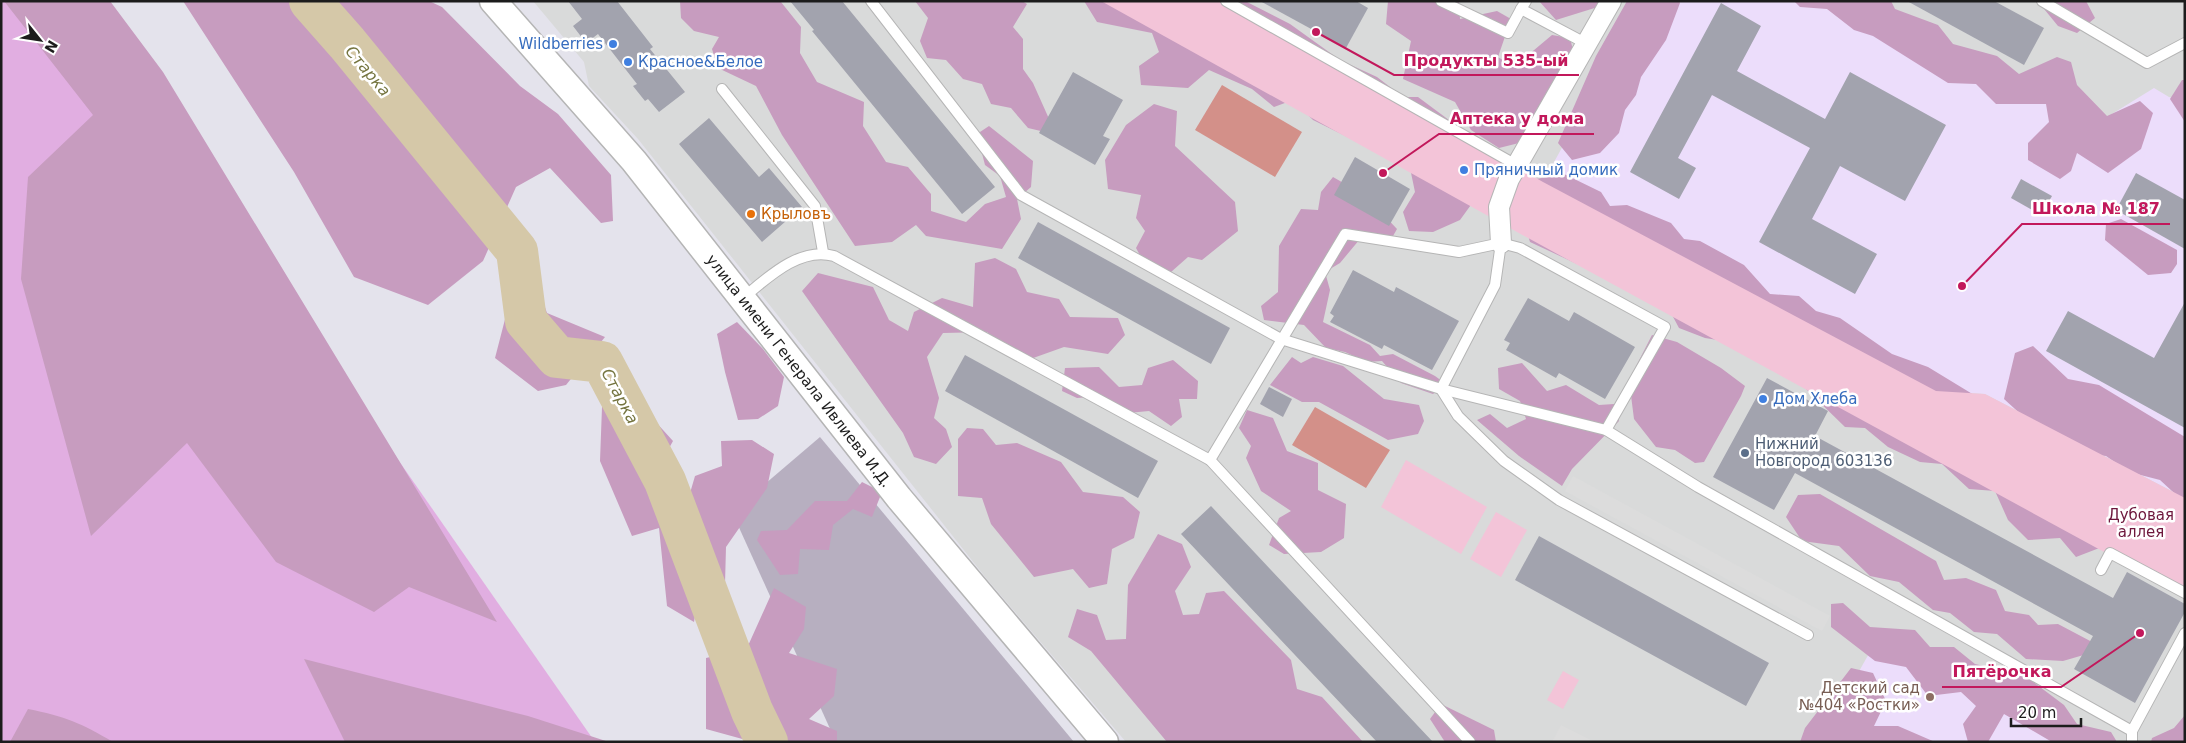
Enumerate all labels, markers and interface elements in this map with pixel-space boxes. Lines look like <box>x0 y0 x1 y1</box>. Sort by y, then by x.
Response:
north arrow <box>15 15 65 65</box>
place label: Wildberries <box>519 35 603 53</box>
text: N <box>41 37 61 56</box>
marker: Wildberries <box>607 38 619 50</box>
water label: Старка <box>341 42 395 100</box>
callout: Продукты 535-ый <box>1394 44 1579 75</box>
text: Продукты 535-ый <box>1403 51 1569 70</box>
place label: Красное&Белое <box>638 53 763 71</box>
marker: Красное&Белое <box>622 56 634 68</box>
callout: Аптека у дома <box>1439 103 1594 134</box>
text: Аптека у дома <box>1450 109 1584 128</box>
place label: Пряничный домик <box>1474 161 1618 179</box>
marker: Пряничный домик <box>1458 164 1470 176</box>
callout: Школа № 187 <box>2022 193 2170 224</box>
text: Школа № 187 <box>2032 199 2160 218</box>
place label: Крыловъ <box>761 205 831 223</box>
marker: Крыловъ <box>745 208 757 220</box>
street label: улица имени Генерала Ивлиева И.Д. <box>702 251 896 491</box>
water label: Старка <box>598 365 642 427</box>
place label: Дом Хлеба <box>1773 390 1858 408</box>
marker: Дом Хлеба <box>1757 393 1769 405</box>
place label: Нижний Новгород 603136 <box>1755 435 1892 470</box>
marker: Нижний Новгород 603136 <box>1739 447 1751 459</box>
park label: Дубовая аллея <box>2108 506 2174 541</box>
callout: Пятёрочка <box>1942 656 2061 687</box>
text: Пятёрочка <box>1953 662 2051 681</box>
place label: Детский сад №404 «Ростки» <box>1799 679 1920 714</box>
marker: Детский сад №404 «Ростки» <box>1924 691 1936 703</box>
scale bar <box>2011 696 2081 728</box>
text: 20 m <box>2018 704 2056 722</box>

